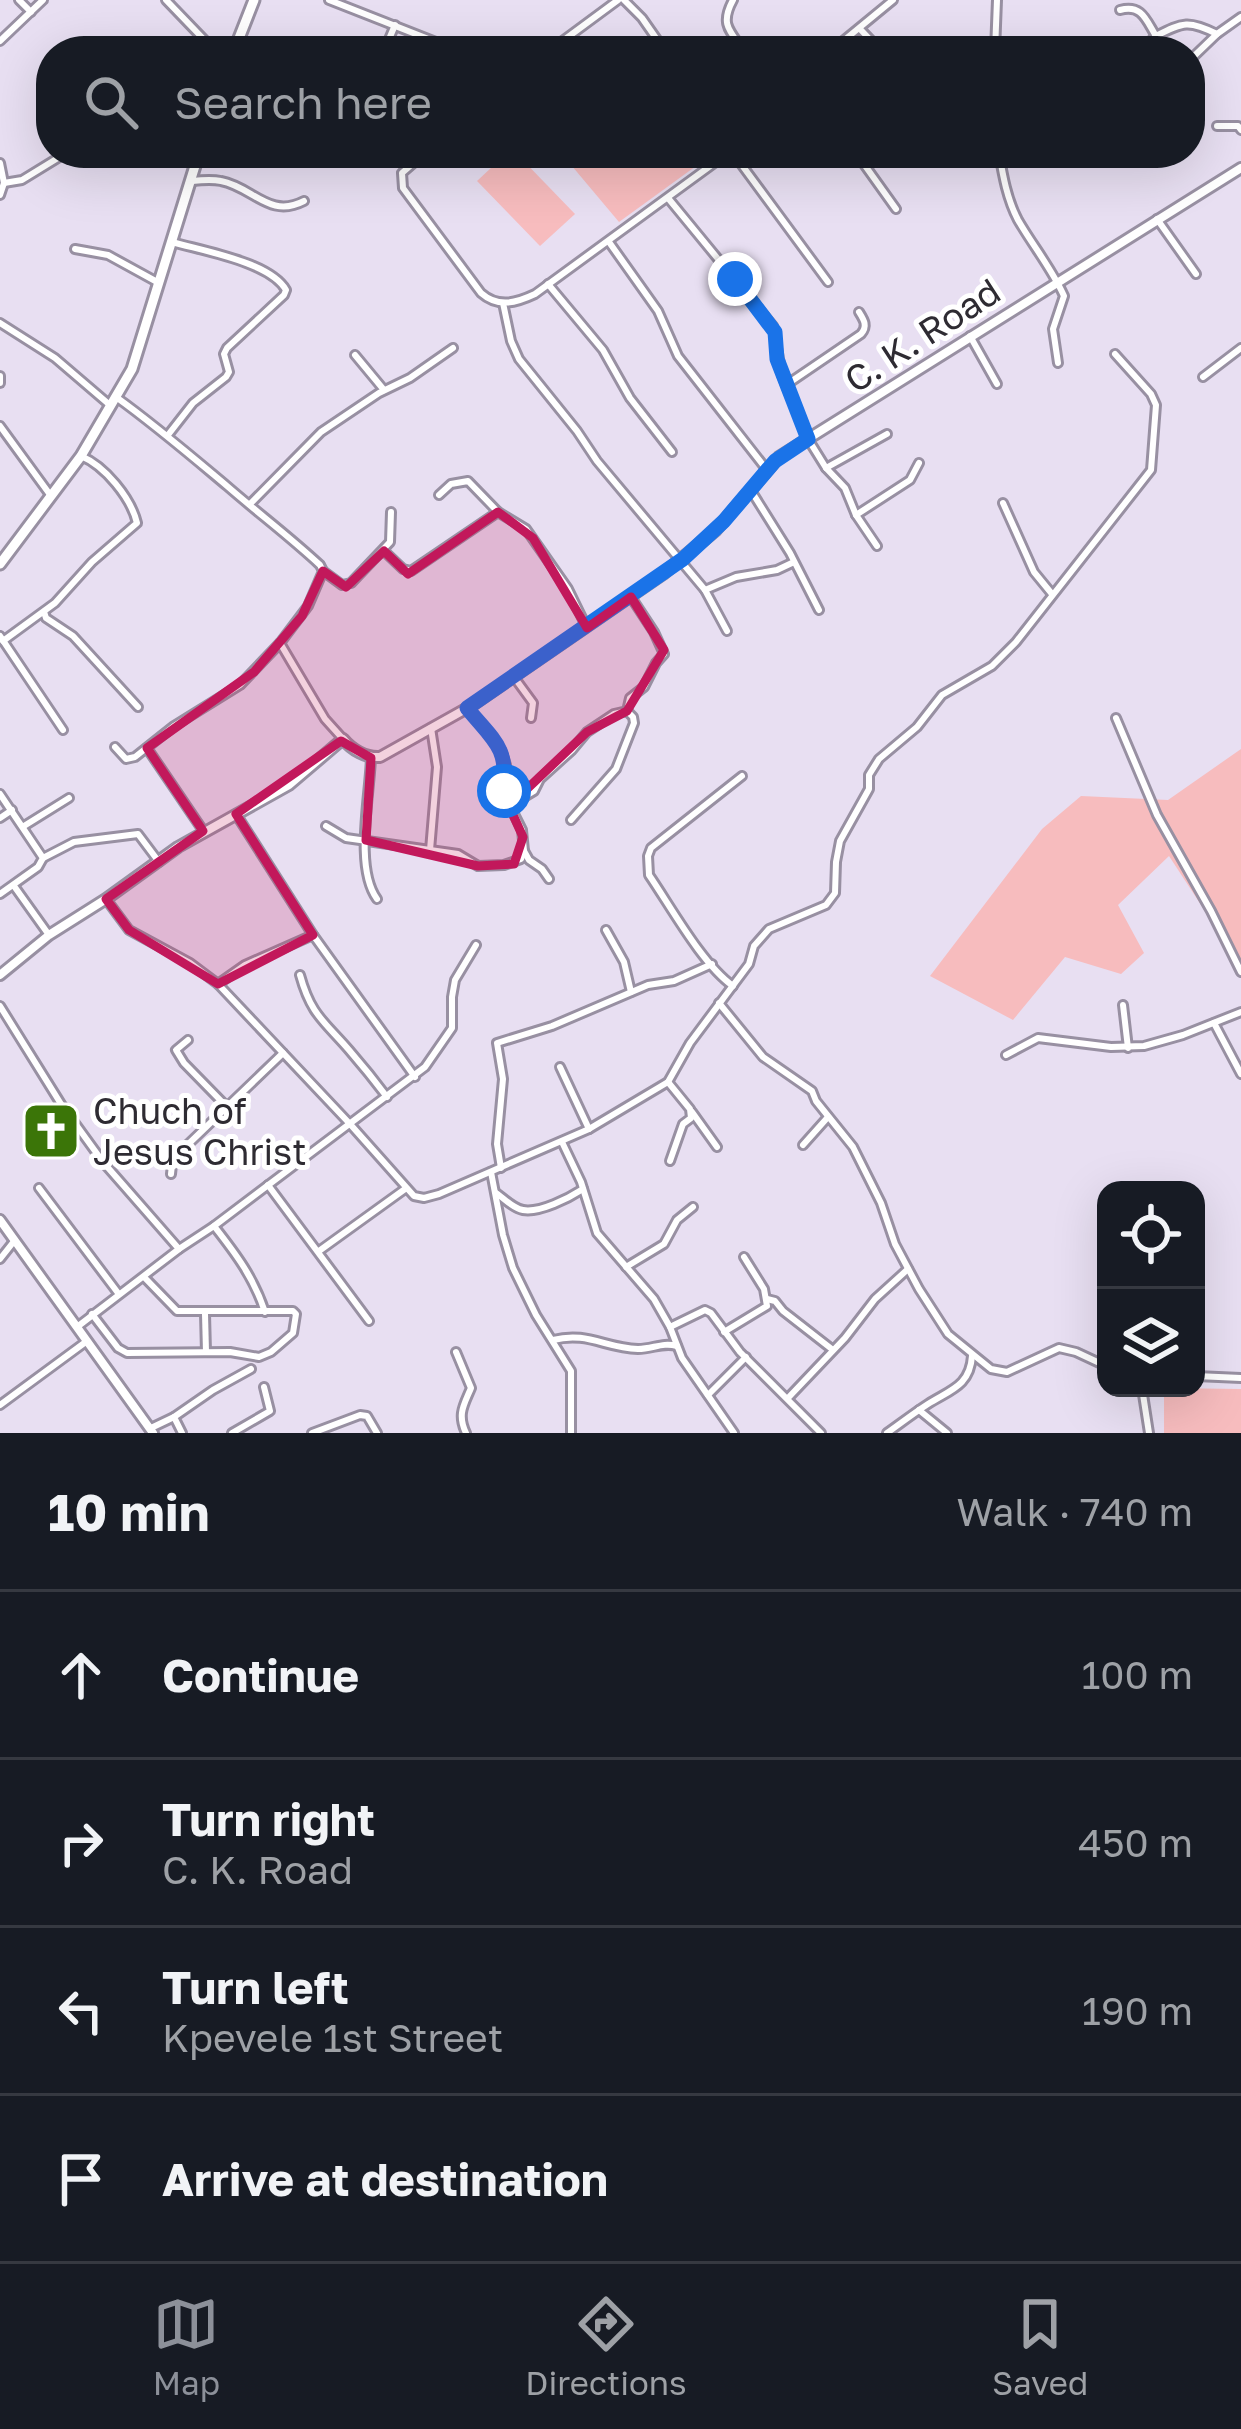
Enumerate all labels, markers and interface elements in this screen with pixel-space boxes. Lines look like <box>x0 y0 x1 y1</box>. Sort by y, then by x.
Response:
search box <box>36 36 1205 168</box>
icon: search <box>78 69 144 135</box>
text: Search here <box>174 75 432 129</box>
route end <box>708 252 762 306</box>
street label: C. K. Road <box>836 269 1008 401</box>
route start <box>477 764 531 818</box>
place label: Chuch of Jesus Christ <box>93 1089 307 1173</box>
church icon: Chuch of Jesus Christ <box>20 1100 82 1162</box>
map controls <box>1097 1181 1205 1397</box>
button: locate <box>1097 1181 1205 1289</box>
button: layers <box>1097 1289 1205 1397</box>
text: 10 min <box>48 1481 210 1542</box>
text: Walk · 740 m <box>956 1488 1193 1535</box>
icon: ahead <box>48 1642 114 1708</box>
text: Continue <box>162 1648 359 1702</box>
text: 100 m <box>1081 1651 1193 1698</box>
text: Turn right <box>162 1792 375 1846</box>
icon: right <box>48 1810 114 1876</box>
text: 450 m <box>1078 1819 1193 1866</box>
text: C. K. Road <box>162 1846 353 1893</box>
text: Turn left <box>162 1960 349 2014</box>
icon: left <box>48 1978 114 2044</box>
text: 190 m <box>1082 1987 1193 2034</box>
text: Kpevele 1st Street <box>162 2014 503 2061</box>
icon: arrive <box>48 2146 114 2212</box>
text: Arrive at destination <box>162 2152 608 2206</box>
tab: Map <box>153 2291 220 2402</box>
tab: Directions <box>525 2291 687 2402</box>
tab: Saved <box>992 2291 1088 2402</box>

